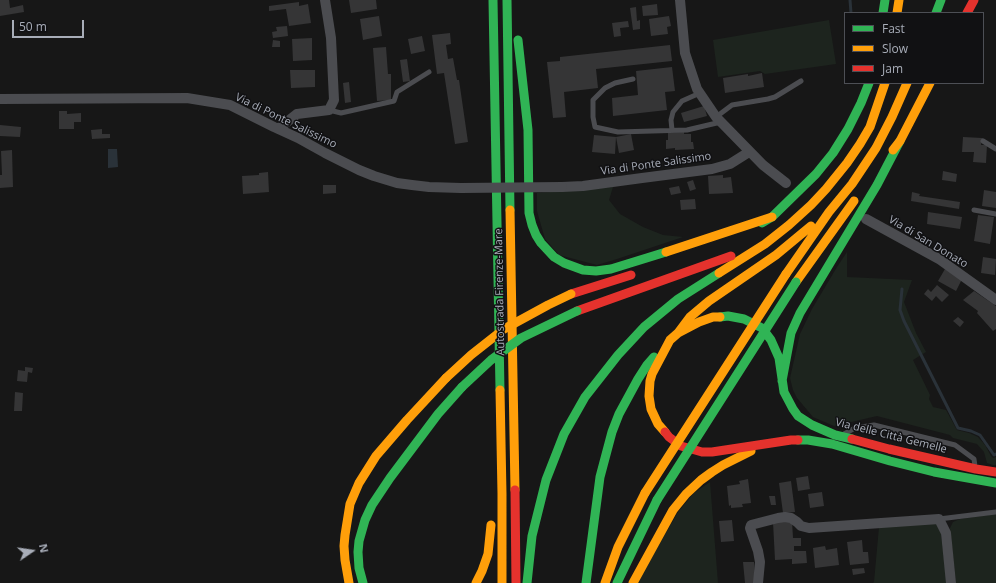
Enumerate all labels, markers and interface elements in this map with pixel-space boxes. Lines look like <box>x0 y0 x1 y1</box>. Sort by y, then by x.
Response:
scale bar <box>14 12 86 38</box>
legend <box>844 12 984 84</box>
text: 50 m <box>19 18 47 35</box>
text: Fast <box>882 20 905 37</box>
text: Slow <box>882 40 908 57</box>
text: Jam <box>882 60 903 77</box>
street label: Via di Ponte Salissimo <box>233 91 339 151</box>
street label: Via di Ponte Salissimo <box>600 150 712 178</box>
street label: Via di San Donato <box>886 213 970 271</box>
street label: Autostrada Firenze-Mare <box>492 228 508 356</box>
street label: Via delle Città Gemelle <box>834 416 948 456</box>
north arrow <box>12 531 52 571</box>
text: N <box>36 542 52 554</box>

